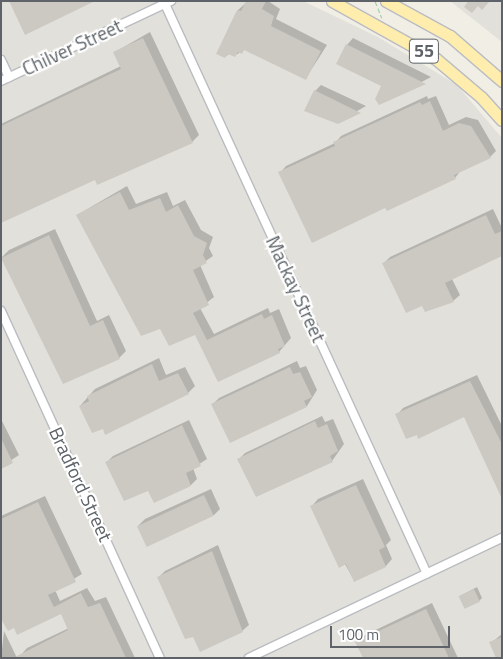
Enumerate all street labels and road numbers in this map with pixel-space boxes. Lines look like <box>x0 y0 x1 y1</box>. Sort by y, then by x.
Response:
street label: Chilver Street <box>19 14 125 80</box>
road number: 55 <box>408 36 440 66</box>
street label: Mackay Street <box>261 232 331 346</box>
street label: Bradford Street <box>45 423 117 545</box>

